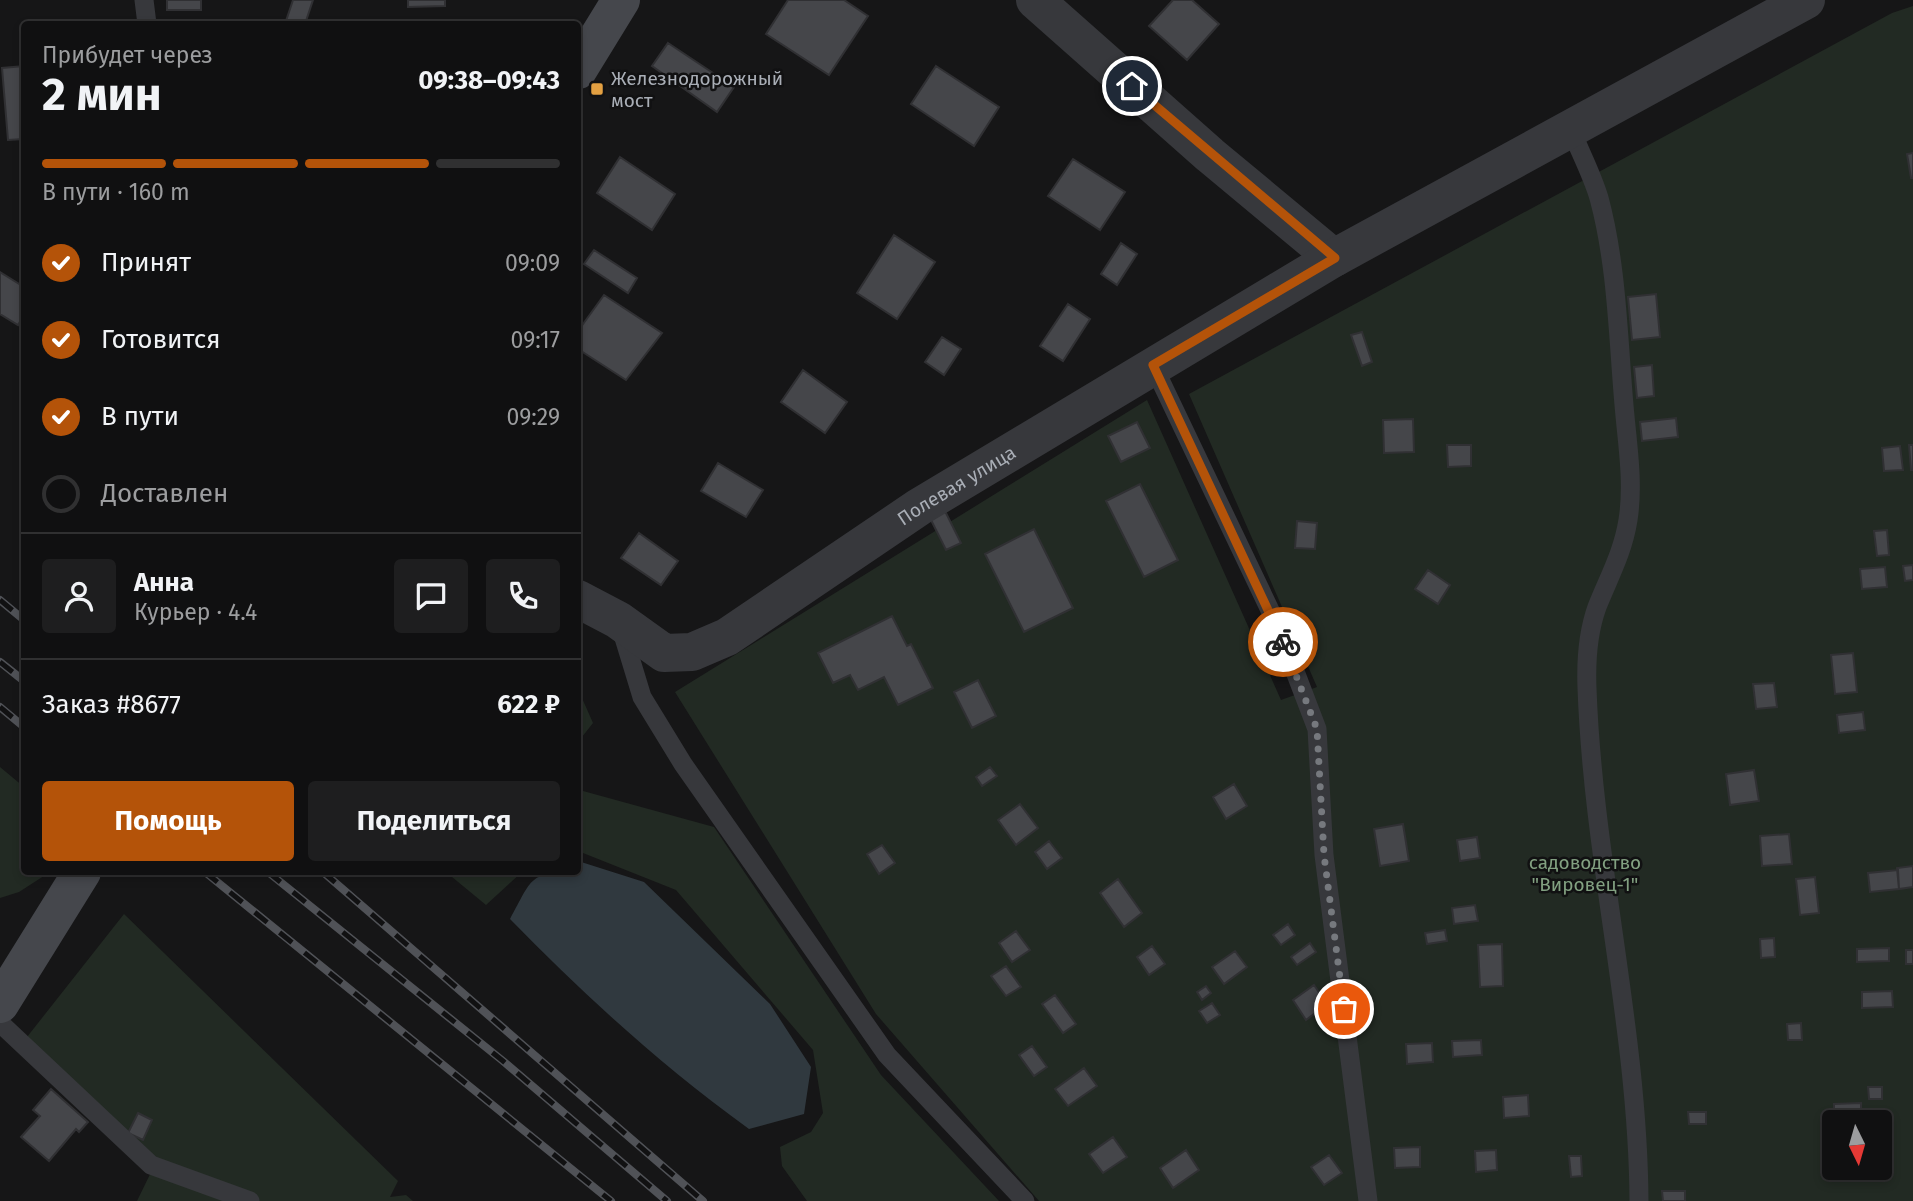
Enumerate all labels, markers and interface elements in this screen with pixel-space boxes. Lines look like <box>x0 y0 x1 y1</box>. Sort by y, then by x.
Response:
text: Прибудет через <box>42 41 213 69</box>
pin <box>1102 56 1162 116</box>
text: 09:38–09:43 <box>418 65 560 96</box>
text: 2 мин <box>42 67 162 122</box>
place label: Железнодорожный мост <box>611 67 783 112</box>
icon: home <box>1113 67 1151 105</box>
marker: Железнодорожный мост <box>589 81 605 97</box>
text: В пути · 160 m <box>42 178 190 206</box>
icon: check <box>42 244 80 282</box>
text: Принят <box>101 247 191 278</box>
text: 09:09 <box>505 249 560 277</box>
icon: check <box>42 321 80 359</box>
text: Готовится <box>101 324 221 355</box>
text: 09:17 <box>511 326 560 354</box>
icon: check <box>42 398 80 436</box>
text: В пути <box>101 401 179 432</box>
text: 09:29 <box>507 403 560 431</box>
street label: Полевая улица <box>893 440 1020 530</box>
text: Доставлен <box>101 478 228 509</box>
button: person <box>42 559 116 633</box>
button: chat <box>394 559 468 633</box>
button: phone <box>486 559 560 633</box>
text: Анна <box>134 567 194 598</box>
text: Курьер · 4.4 <box>134 598 257 626</box>
courier <box>1248 607 1318 677</box>
icon: bike <box>1264 623 1302 661</box>
text: Заказ #8677 <box>42 689 181 720</box>
text: 622 ₽ <box>497 689 560 720</box>
button: Помощь <box>42 781 294 861</box>
button: Поделиться <box>308 781 560 861</box>
park label: садоводство "Вировец-1" <box>1529 851 1641 896</box>
pin <box>1314 979 1374 1039</box>
icon: bag <box>1325 990 1363 1028</box>
north arrow <box>1822 1110 1892 1180</box>
map controls <box>1822 1110 1892 1180</box>

